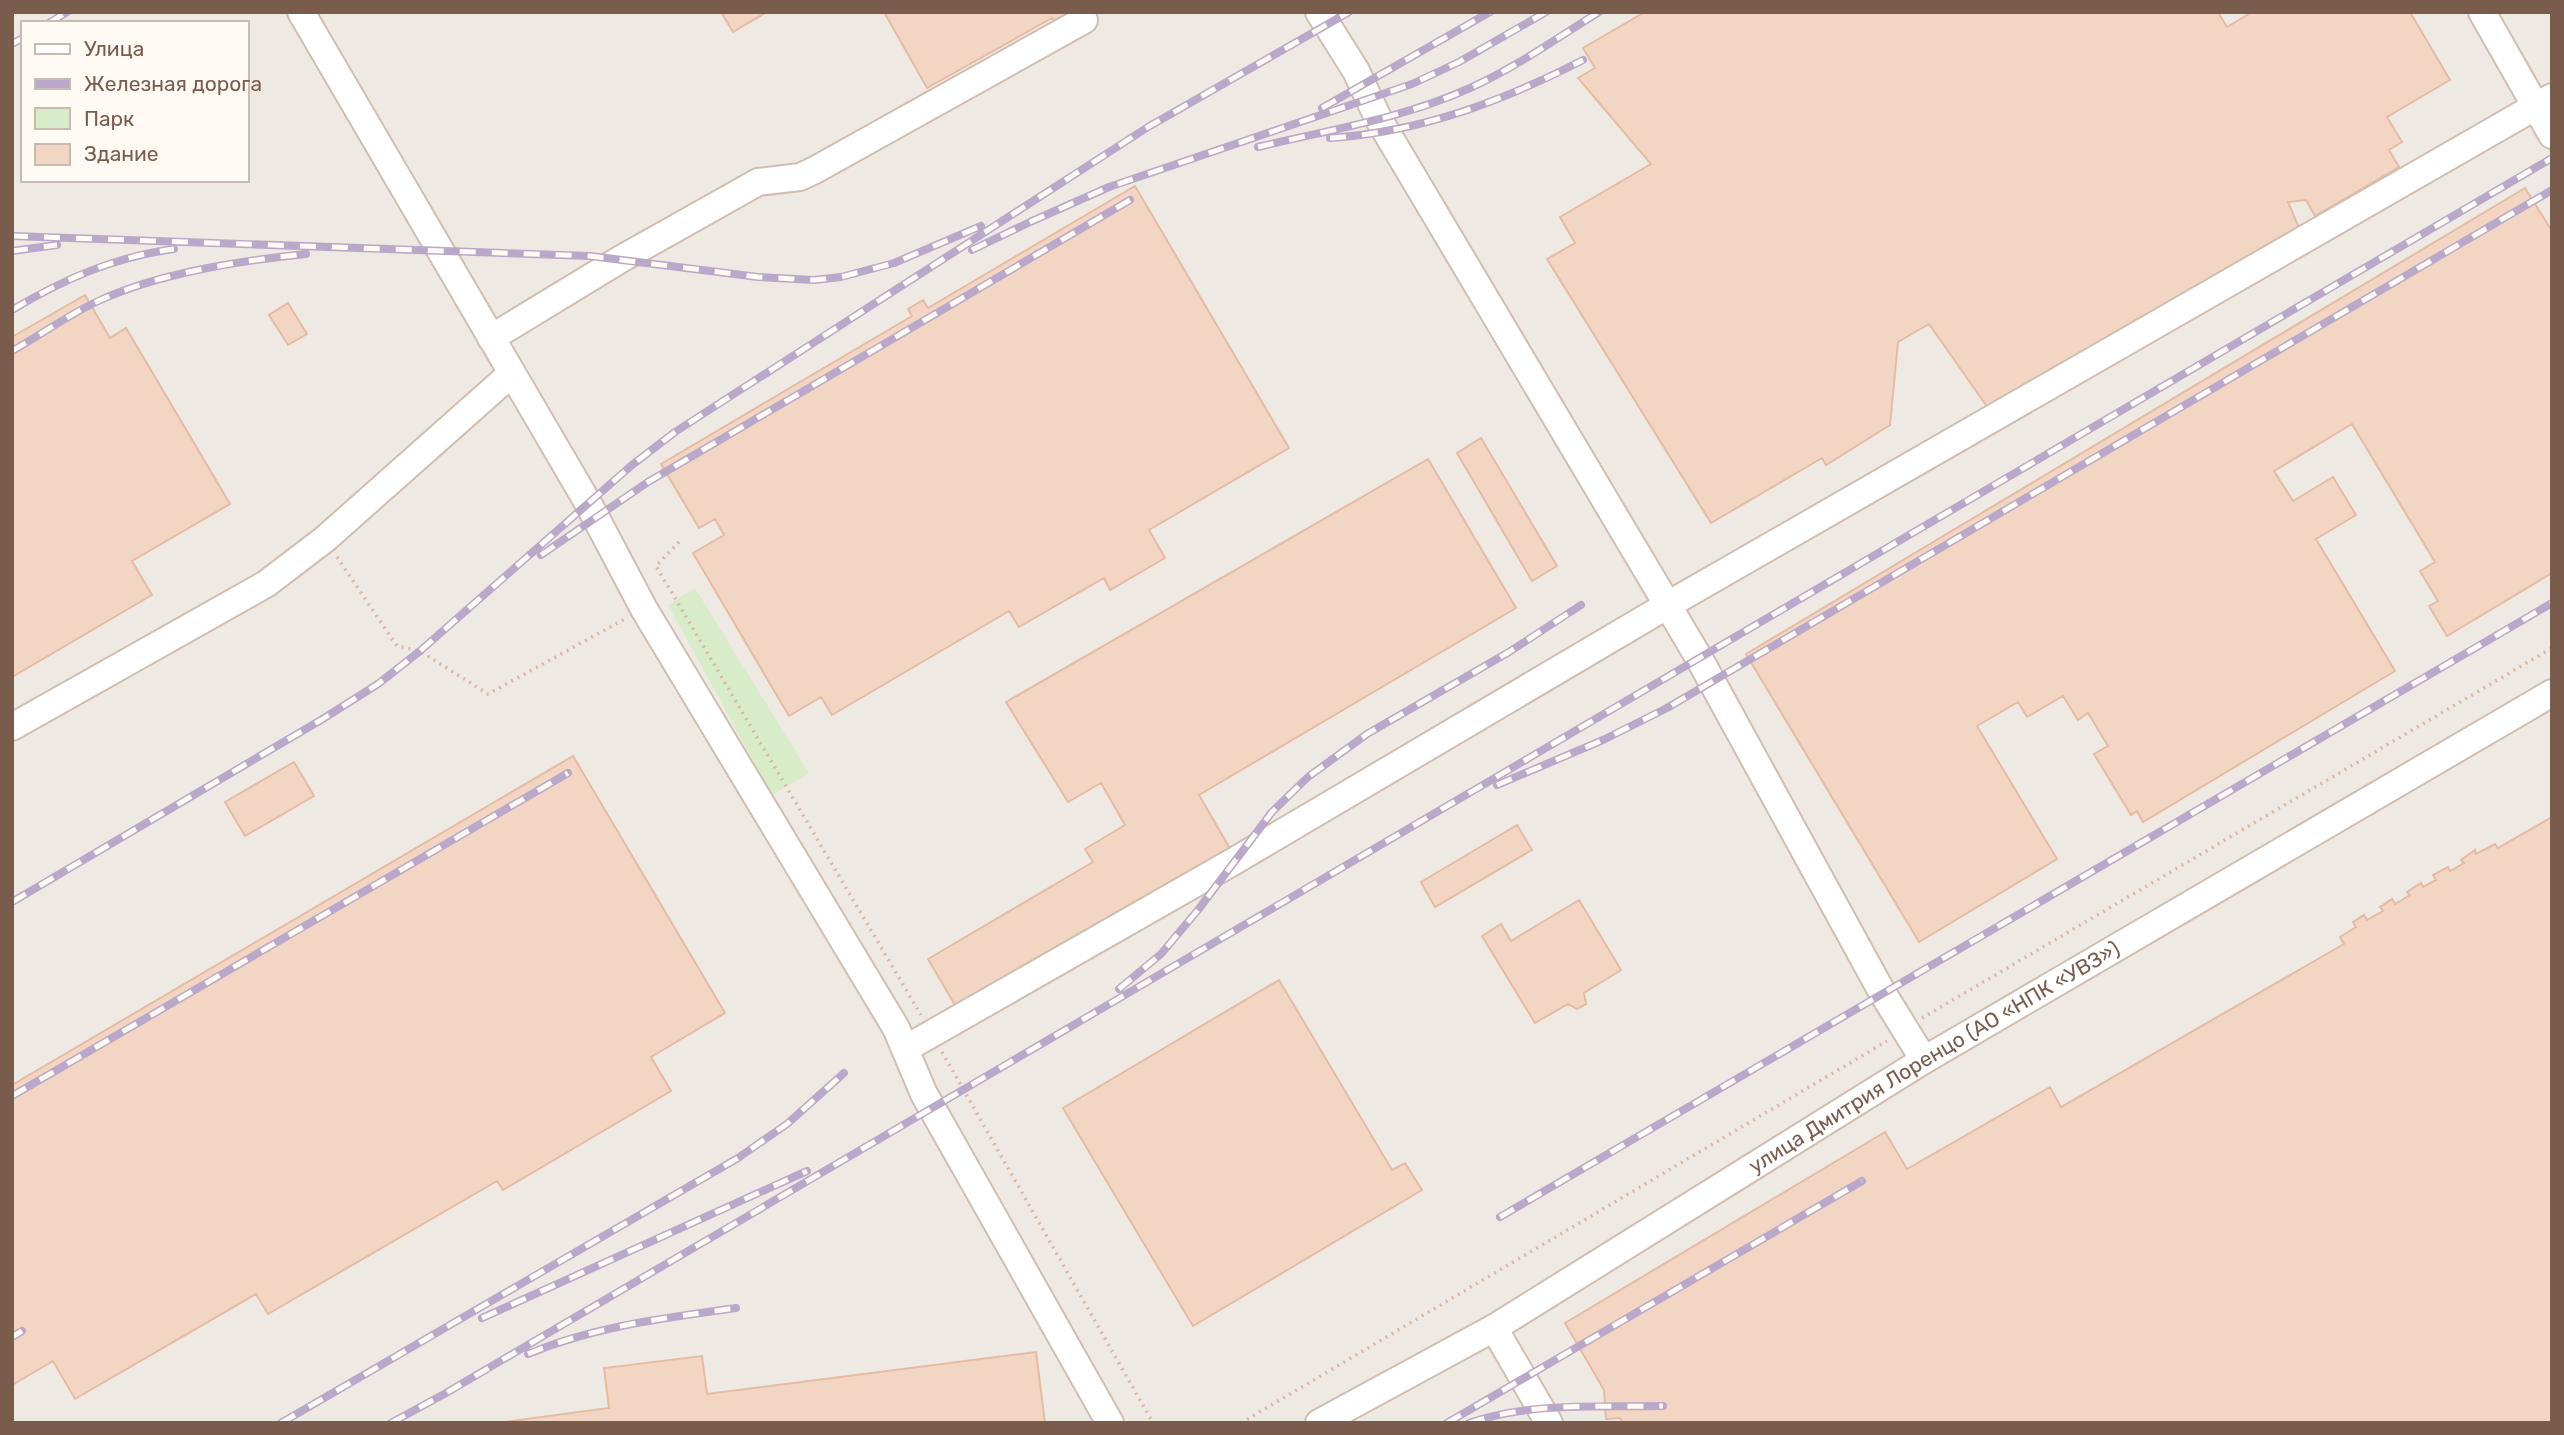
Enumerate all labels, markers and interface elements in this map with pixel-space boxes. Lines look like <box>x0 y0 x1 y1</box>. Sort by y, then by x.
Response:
legend <box>21 21 248 182</box>
text: Улица <box>84 36 144 61</box>
text: Железная дорога <box>84 71 262 96</box>
text: Парк <box>84 106 134 131</box>
text: Здание <box>84 141 159 166</box>
street label: улица Дмитрия Лоренцо (АО «НПК «УВЗ») <box>1744 936 2124 1178</box>

